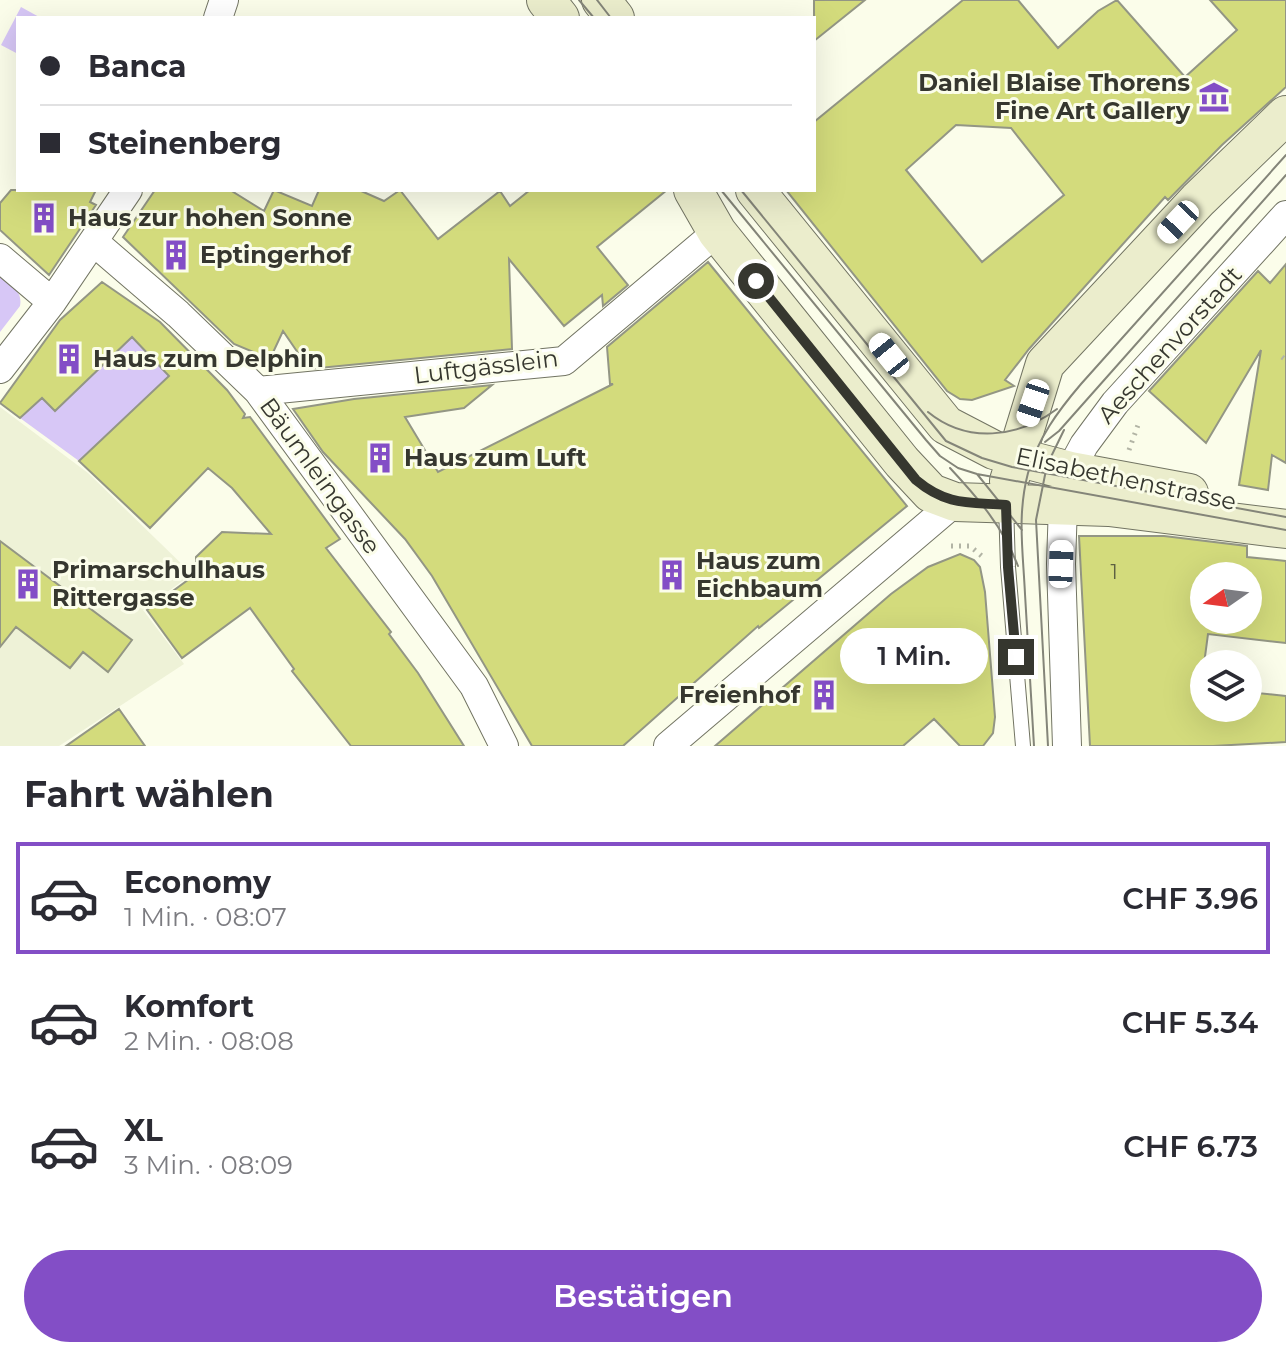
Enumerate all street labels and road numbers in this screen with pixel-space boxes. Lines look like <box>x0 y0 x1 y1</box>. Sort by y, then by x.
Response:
street label: Aeschenvorstadt <box>1091 260 1248 429</box>
street label: Luftgässlein <box>412 343 560 390</box>
street label: Bäumleingasse <box>254 392 387 559</box>
street label: Elisabethenstrasse <box>1013 441 1239 516</box>

